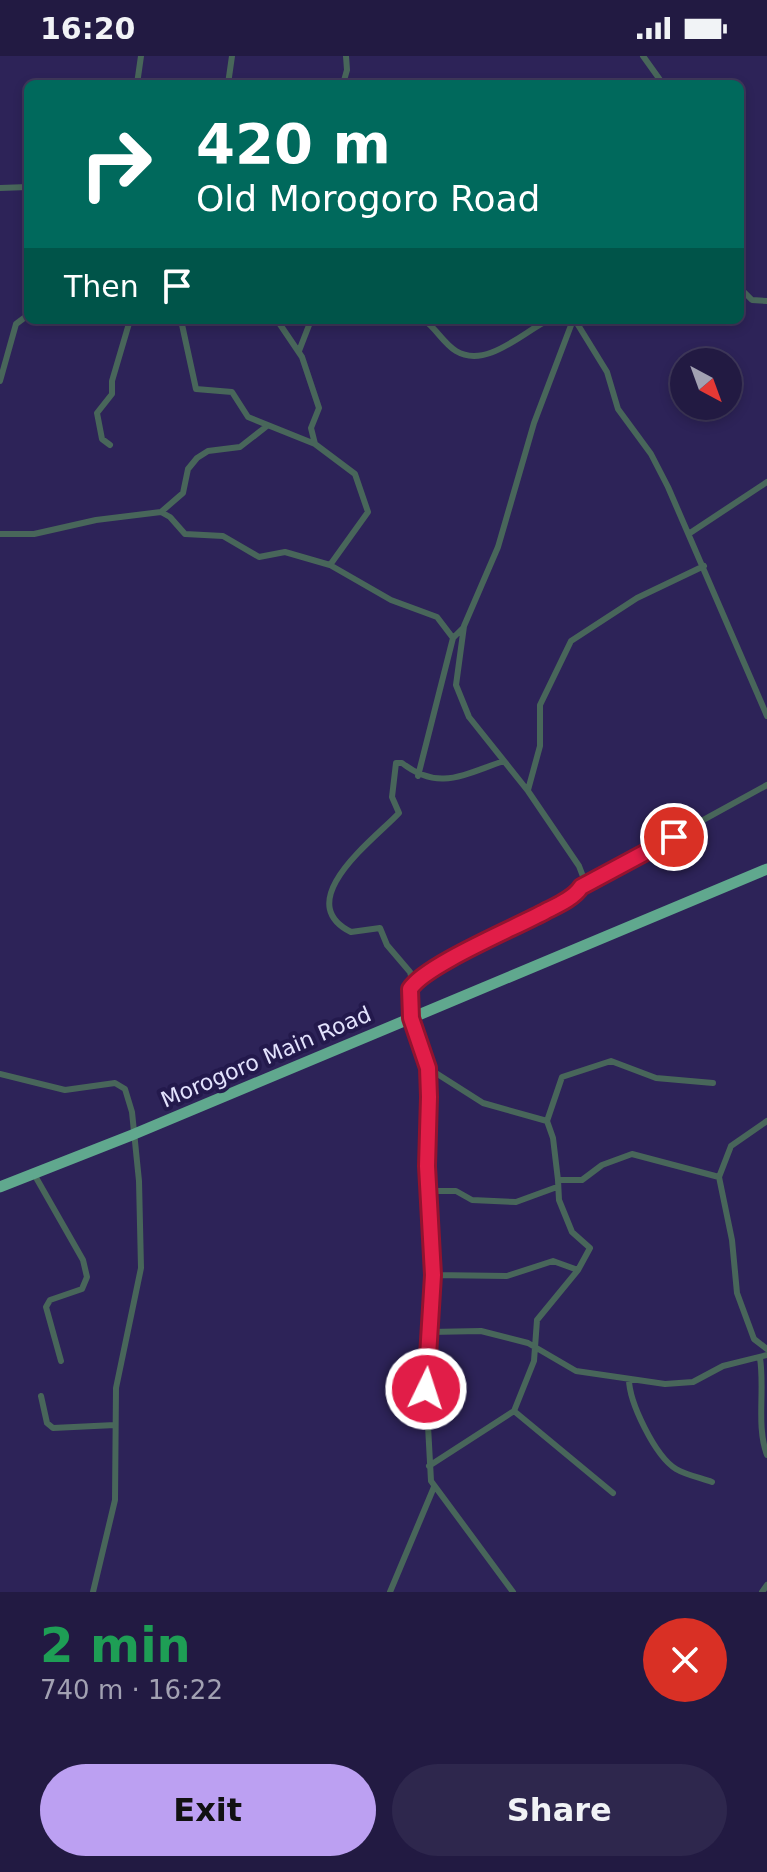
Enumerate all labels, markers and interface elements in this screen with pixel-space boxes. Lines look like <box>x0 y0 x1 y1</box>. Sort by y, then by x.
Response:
text: 16:20 <box>40 11 136 46</box>
text: 420 m <box>196 111 391 176</box>
icon: right <box>64 112 168 216</box>
text: Old Morogoro Road <box>196 178 540 219</box>
icon: arrive <box>155 264 199 308</box>
text: Then <box>64 269 139 304</box>
north arrow <box>670 348 742 420</box>
map controls <box>670 348 742 420</box>
pin <box>640 803 708 871</box>
icon: arrive <box>652 815 696 859</box>
street label: Morogoro Main Road <box>157 1001 375 1113</box>
position arrow <box>384 1347 468 1431</box>
text: 2 min <box>40 1617 191 1673</box>
button: close <box>643 1618 727 1702</box>
text: 740 m · 16:22 <box>40 1675 223 1705</box>
button: Exit <box>40 1764 376 1856</box>
button: Share <box>392 1764 727 1856</box>

